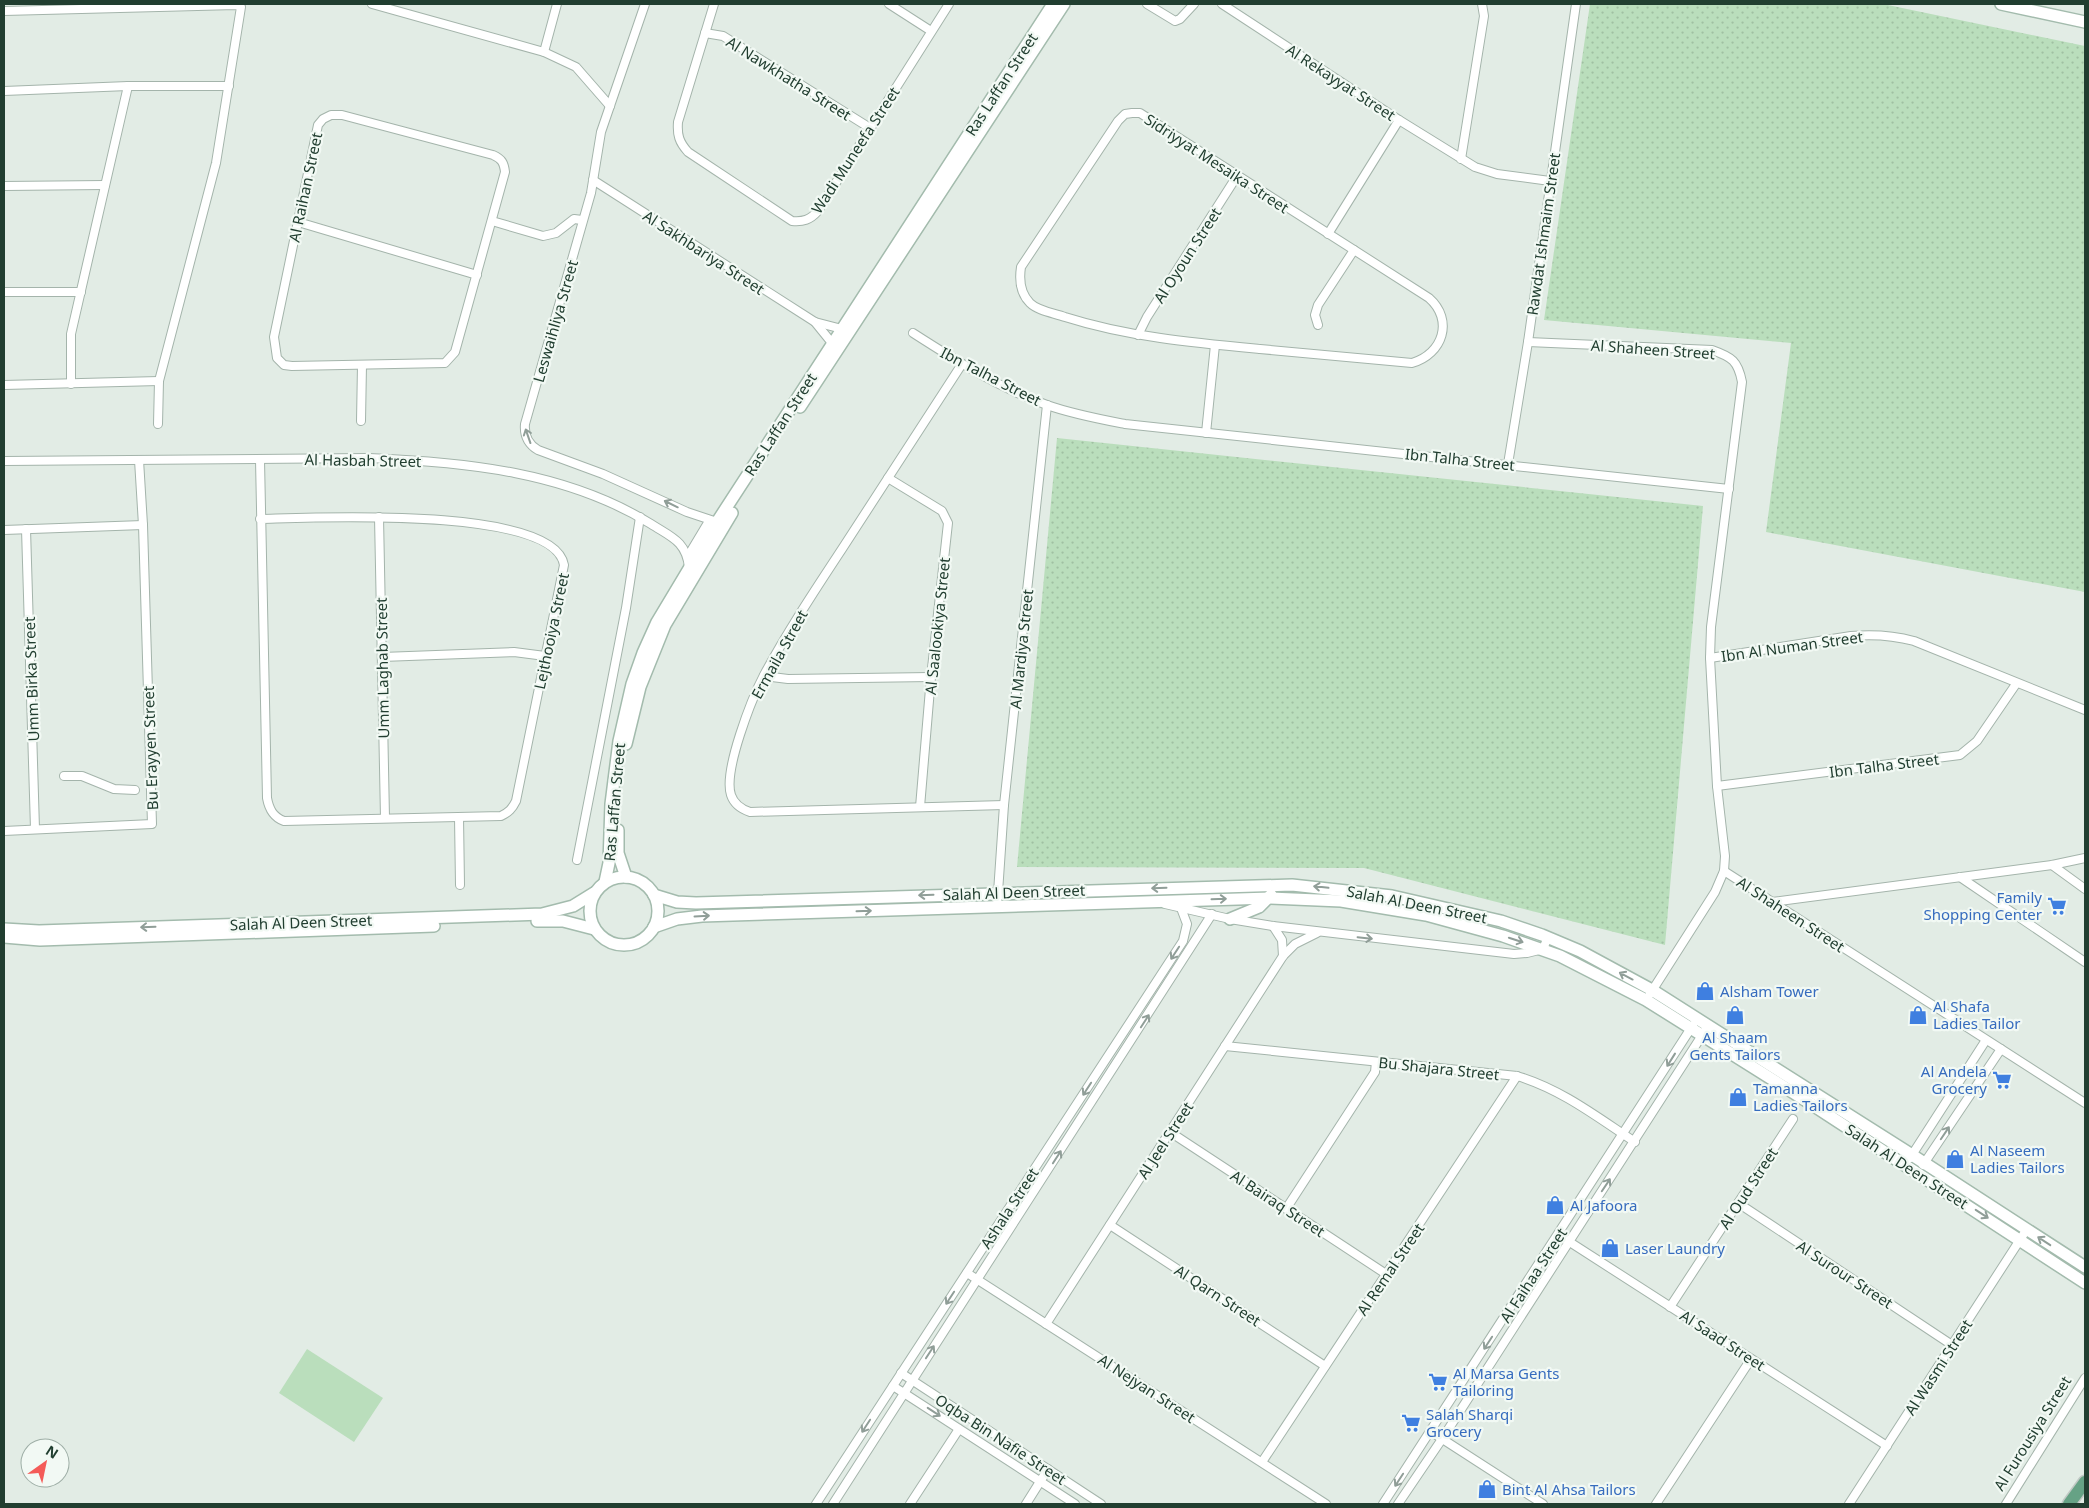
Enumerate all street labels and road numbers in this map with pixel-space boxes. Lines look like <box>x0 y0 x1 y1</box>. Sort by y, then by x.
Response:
street label: Ras Laffan Street <box>960 28 1042 139</box>
street label: Al Nawkhatha Street <box>723 31 856 125</box>
street label: Al Rekayyat Street <box>1283 39 1400 125</box>
street label: Wadi Muneefa Street <box>806 82 904 217</box>
street label: Sidriyyat Mesaika Street <box>1141 109 1293 217</box>
street label: Al Raihan Street <box>284 130 327 244</box>
street label: Rawdat Ishmaim Street <box>1522 151 1564 317</box>
street label: Al Oyoun Street <box>1149 203 1226 307</box>
street label: Al Sakhbariya Street <box>639 205 769 299</box>
street label: Leswaihliya Street <box>528 257 582 385</box>
street label: Al Shaheen Street <box>1590 335 1716 363</box>
street label: Ibn Talha Street <box>937 342 1045 410</box>
street label: Ras Laffan Street <box>739 368 821 479</box>
street label: Ibn Talha Street <box>1404 443 1517 475</box>
street label: Al Hasbah Street <box>304 449 422 471</box>
street label: Al Saalookiya Street <box>920 556 954 696</box>
street label: Lejthooiya Street <box>529 570 573 691</box>
street label: Al Mardiya Street <box>1005 588 1037 710</box>
street label: Umm Laghab Street <box>371 597 393 739</box>
street label: Ermaila Street <box>746 605 812 702</box>
street label: Umm Birka Street <box>19 616 43 742</box>
street label: Ibn Al Numan Street <box>1720 626 1865 666</box>
street label: Bu Erayyen Street <box>138 685 162 811</box>
street label: Ras Laffan Street <box>599 741 629 862</box>
street label: Ibn Talha Street <box>1828 748 1941 782</box>
street label: Al Shaheen Street <box>1733 872 1849 957</box>
street label: Salah Al Deen Street <box>942 880 1086 904</box>
street label: Salah Al Deen Street <box>1345 881 1489 928</box>
street label: Salah Al Deen Street <box>229 910 373 934</box>
street label: Bu Shajara Street <box>1378 1052 1501 1084</box>
street label: Al Jeel Street <box>1133 1097 1198 1182</box>
street label: Salah Al Deen Street <box>1842 1119 1973 1213</box>
street label: Al Oud Street <box>1714 1143 1782 1233</box>
street label: Ashala Street <box>975 1163 1043 1252</box>
street label: Al Bairaq Street <box>1227 1165 1330 1241</box>
street label: Al Remal Street <box>1352 1218 1429 1319</box>
street label: Al Faihaa Street <box>1495 1223 1571 1326</box>
street label: Al Surour Street <box>1793 1235 1898 1313</box>
street label: Al Qarn Street <box>1171 1260 1265 1331</box>
street label: Al Saad Street <box>1677 1305 1770 1375</box>
street label: Al Wasmi Street <box>1900 1315 1977 1419</box>
street label: Al Nejyan Street <box>1095 1349 1200 1427</box>
street label: Al Furousiya Street <box>1989 1371 2076 1494</box>
street label: Oqba Bin Nafie Street <box>932 1389 1071 1489</box>

